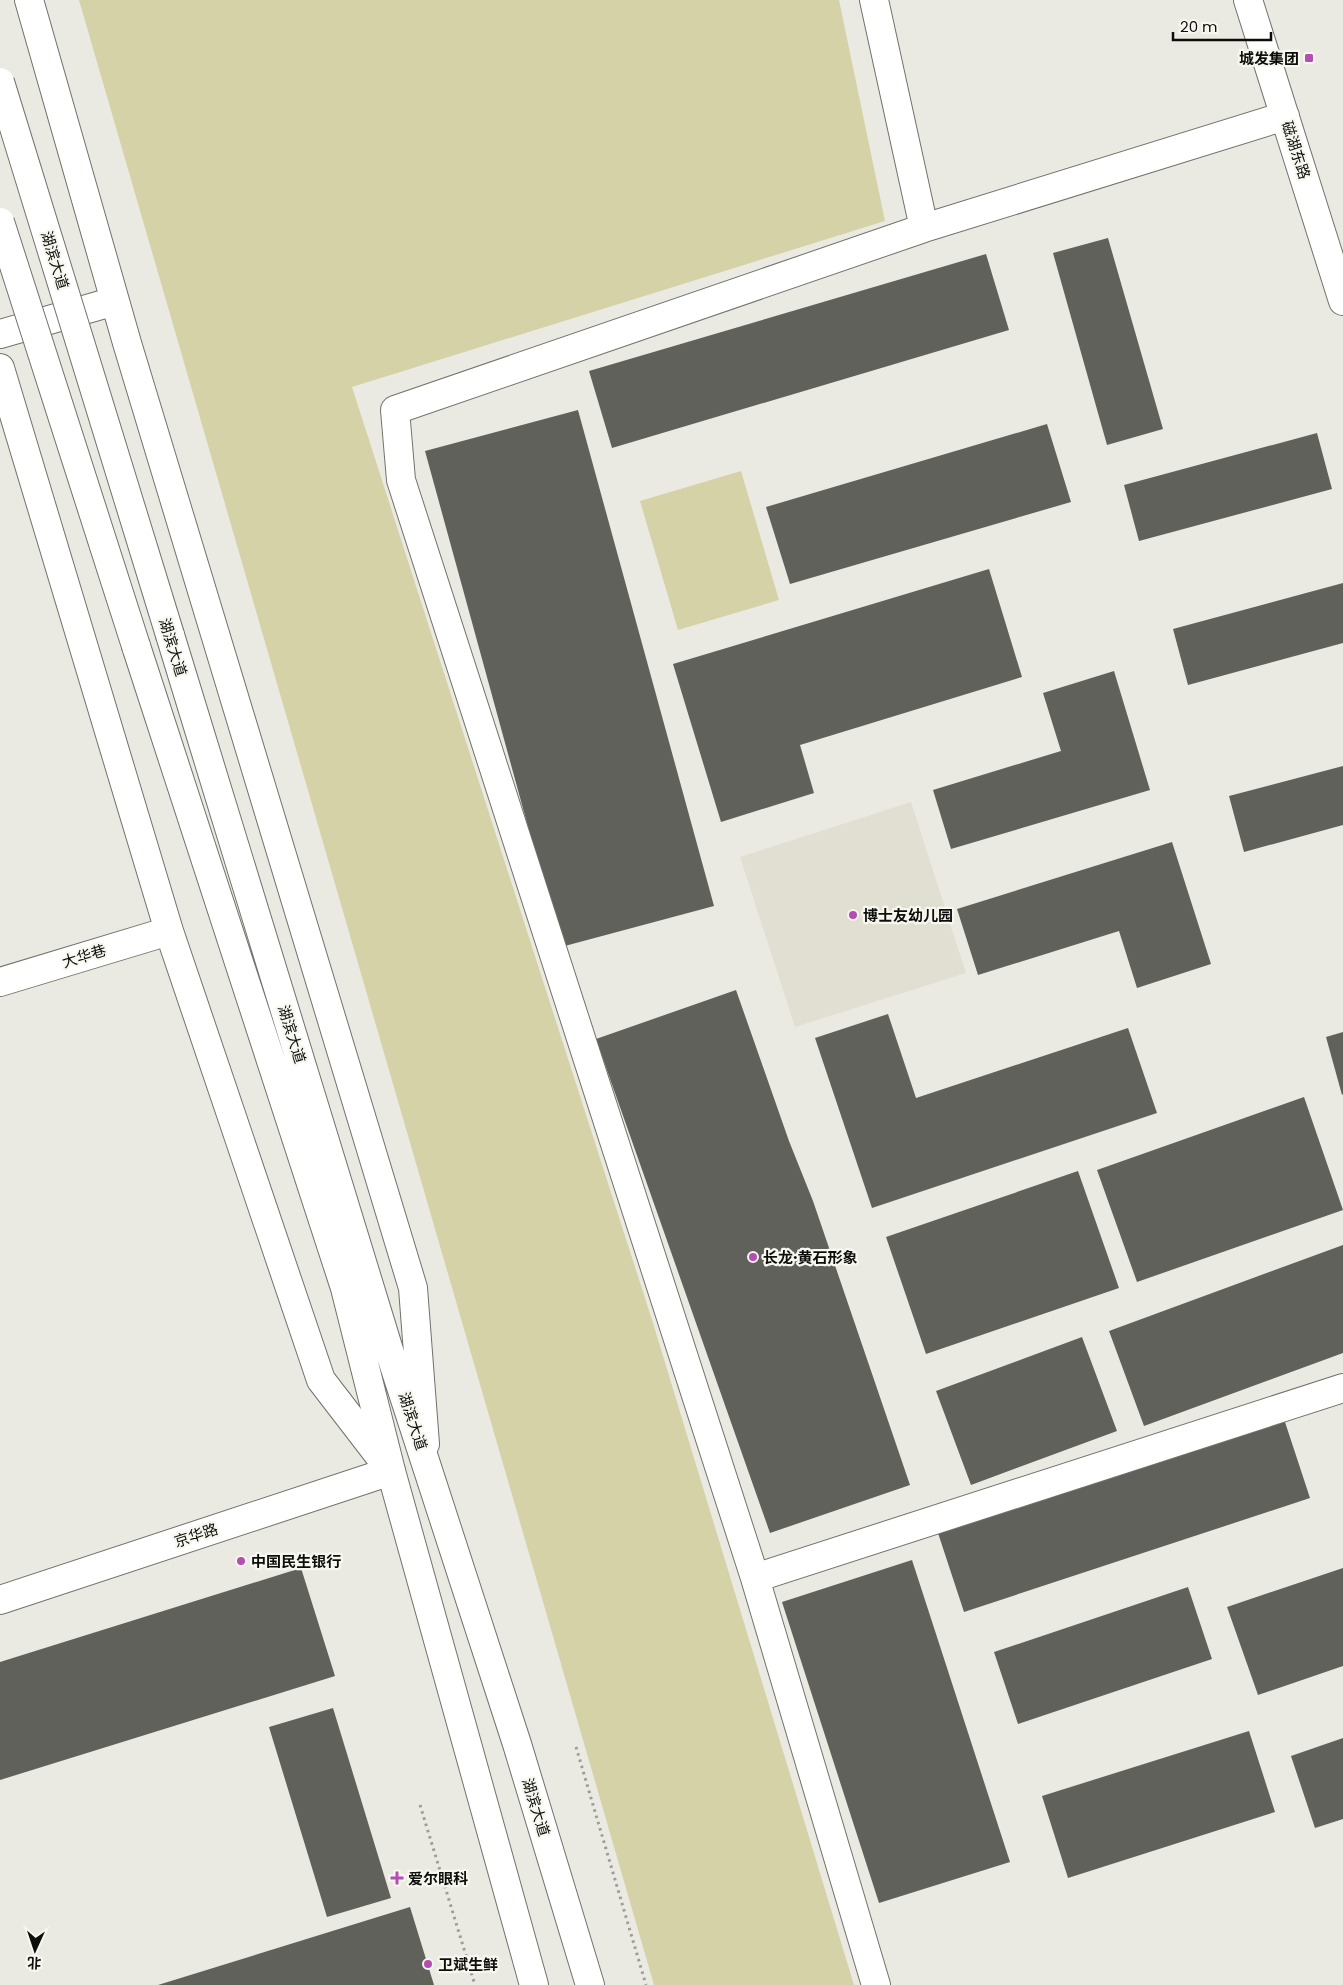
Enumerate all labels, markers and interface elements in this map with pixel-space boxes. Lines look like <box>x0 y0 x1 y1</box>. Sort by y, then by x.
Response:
scale bar <box>1173 10 1270 42</box>
text: 20 m <box>1180 16 1218 37</box>
place label: 城发集团 <box>1239 48 1299 69</box>
marker: 城发集团 <box>1303 52 1315 64</box>
street label: 磁湖东路 <box>1277 118 1315 182</box>
street label: 湖滨大道 <box>36 228 74 292</box>
street label: 湖滨大道 <box>154 615 192 679</box>
place label: 博士友幼儿园 <box>863 905 953 926</box>
marker: 博士友幼儿园 <box>847 909 859 921</box>
street label: 大华巷 <box>59 939 109 973</box>
street label: 湖滨大道 <box>273 1002 311 1066</box>
place label: 长龙·黄石形象 <box>763 1247 858 1268</box>
marker: 长龙·黄石形象 <box>747 1251 759 1263</box>
street label: 湖滨大道 <box>394 1389 432 1453</box>
street label: 京华路 <box>171 1518 221 1552</box>
place label: 中国民生银行 <box>251 1551 341 1572</box>
marker: 中国民生银行 <box>235 1555 247 1567</box>
street label: 湖滨大道 <box>517 1775 555 1839</box>
place label: 爱尔眼科 <box>408 1868 468 1889</box>
marker: 爱尔眼科 <box>390 1871 404 1885</box>
north arrow <box>10 1925 60 1975</box>
text: 北 <box>27 1953 42 1973</box>
place label: 卫斌生鲜 <box>438 1954 498 1975</box>
marker: 卫斌生鲜 <box>422 1958 434 1970</box>

